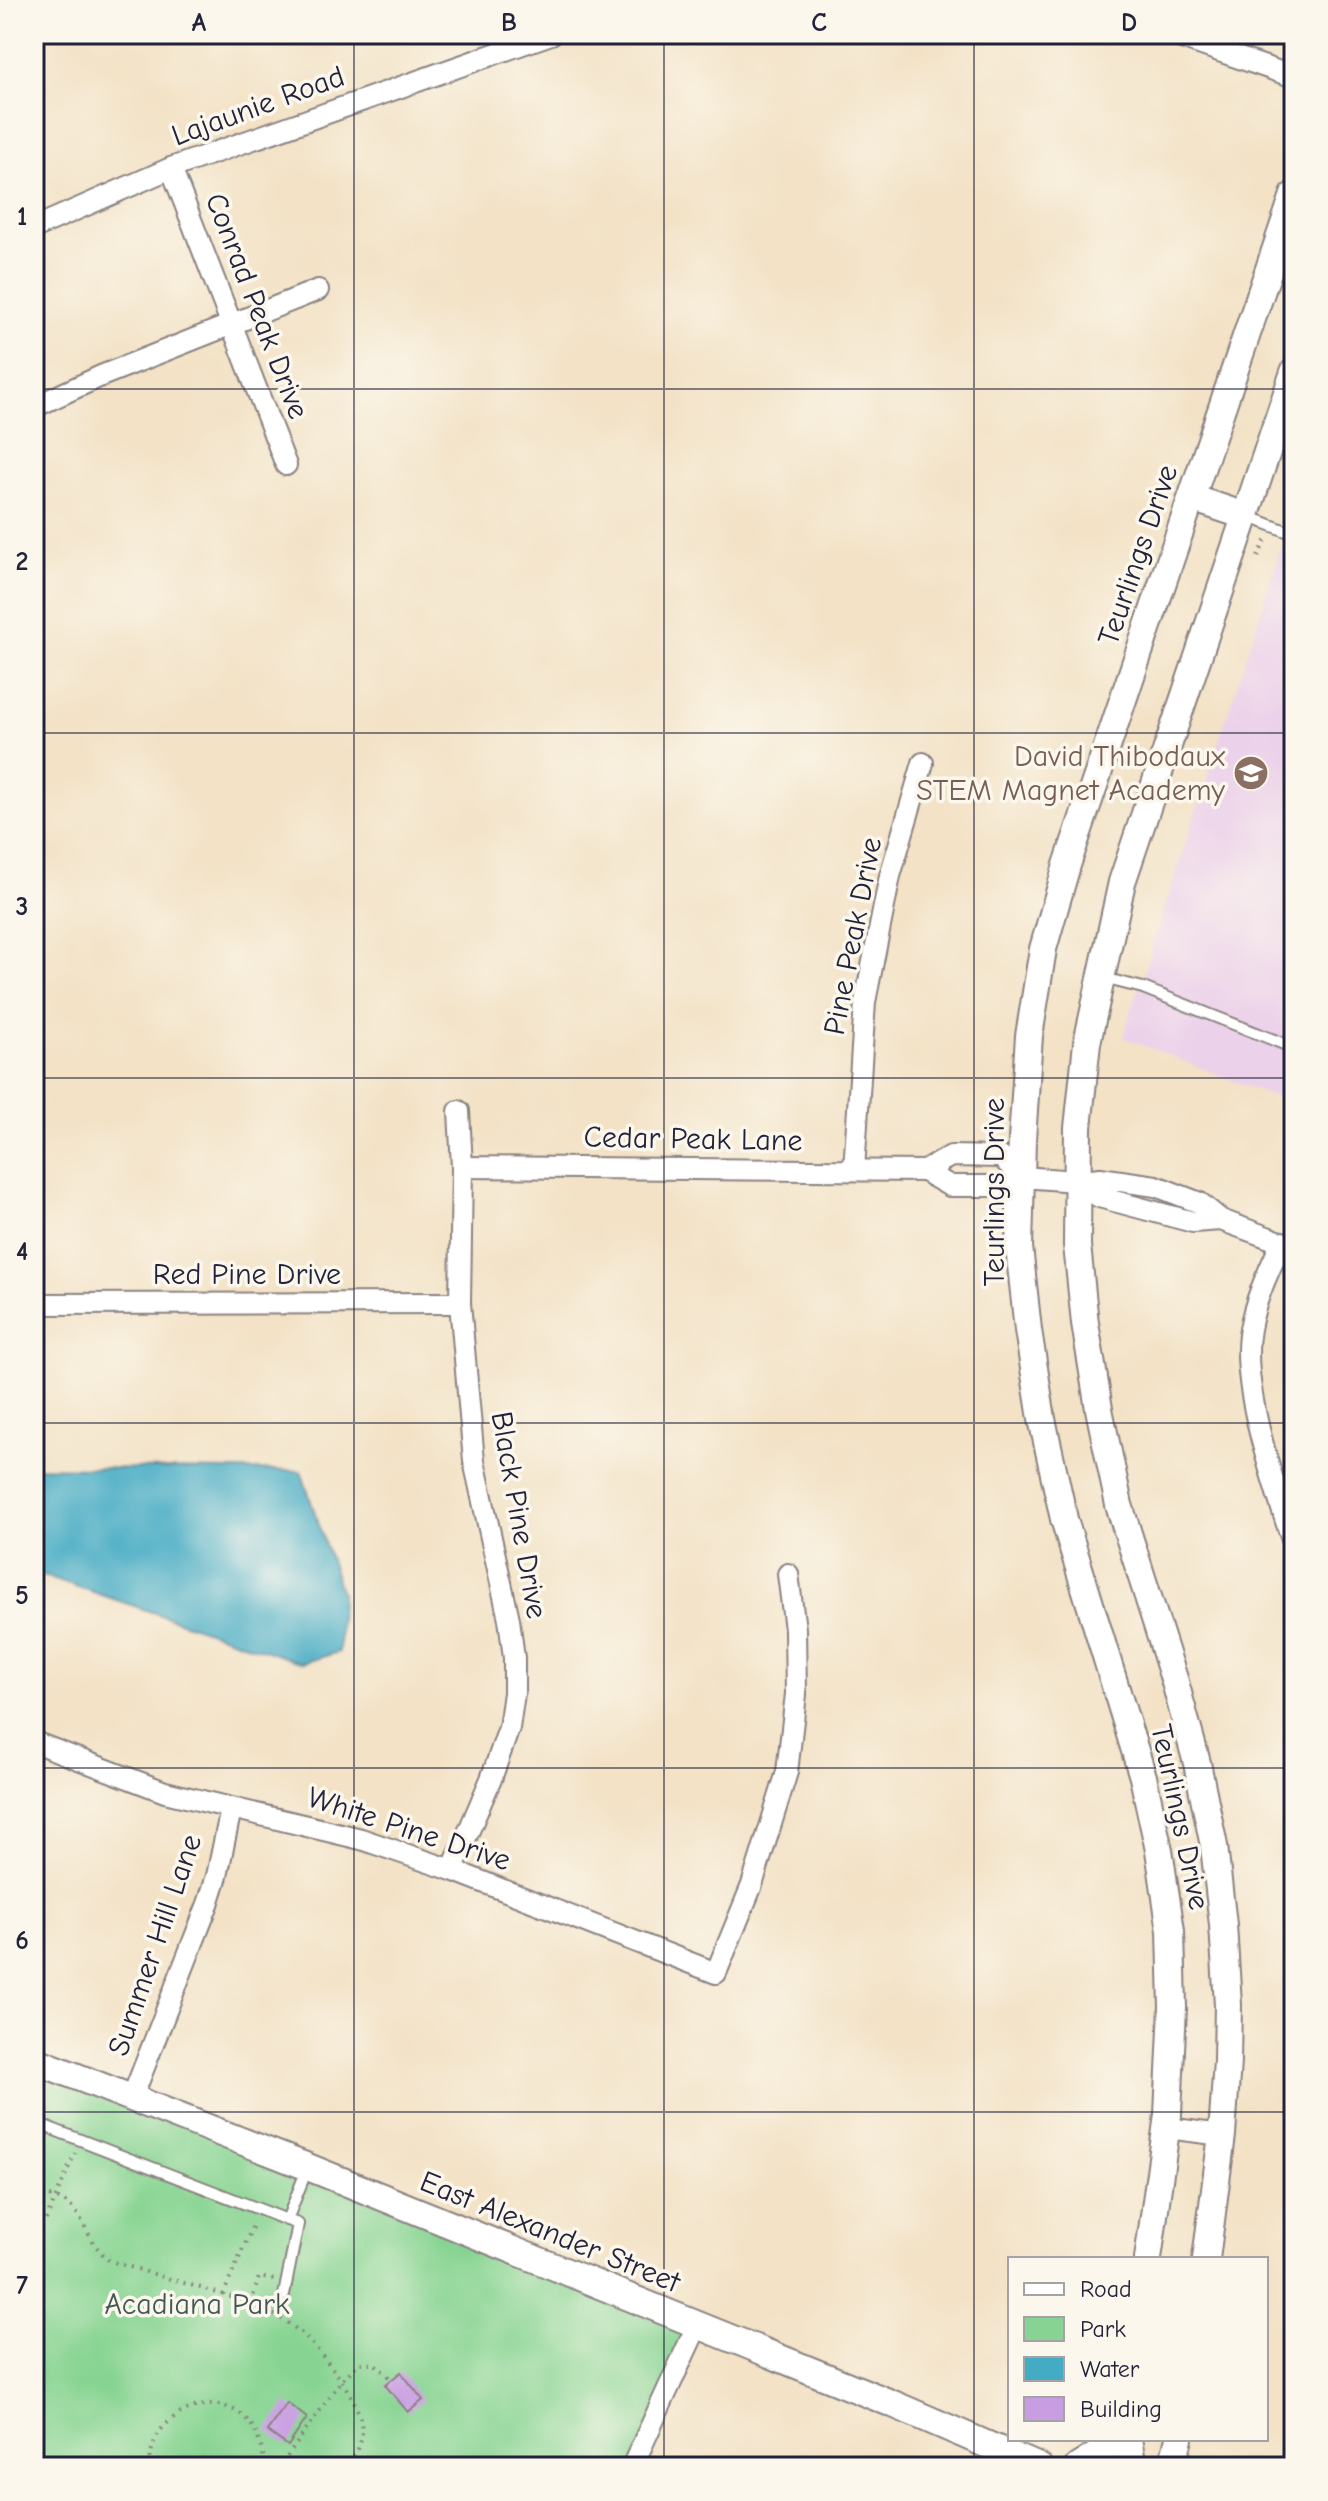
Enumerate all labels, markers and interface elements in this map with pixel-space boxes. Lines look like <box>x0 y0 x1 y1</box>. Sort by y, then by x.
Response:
text: A <box>192 8 207 38</box>
text: B <box>501 8 517 38</box>
text: C <box>811 8 827 38</box>
text: D <box>1121 8 1137 38</box>
street label: Lajaunie Road <box>167 59 349 153</box>
street label: Conrad Peak Drive <box>198 188 316 424</box>
text: 1 <box>17 202 27 232</box>
street label: Teurlings Drive <box>1091 460 1185 650</box>
text: 2 <box>16 547 28 577</box>
place label: David Thibodaux STEM Magnet Academy <box>916 739 1226 808</box>
school or university icon: David Thibodaux STEM Magnet Academy <box>1232 754 1270 792</box>
street label: Pine Peak Drive <box>817 834 889 1038</box>
text: 3 <box>16 892 28 922</box>
street label: Teurlings Drive <box>977 1098 1012 1286</box>
street label: Cedar Peak Lane <box>583 1120 803 1158</box>
text: 4 <box>16 1237 28 1267</box>
street label: Red Pine Drive <box>153 1257 341 1292</box>
street label: Black Pine Drive <box>484 1409 554 1621</box>
text: 5 <box>15 1581 29 1611</box>
street label: Teurlings Drive <box>1143 1721 1217 1913</box>
street label: White Pine Drive <box>303 1780 515 1878</box>
street label: Summer Hill Lane <box>101 1830 209 2060</box>
text: 6 <box>15 1926 29 1956</box>
street label: East Alexander Street <box>415 2164 686 2301</box>
legend <box>1008 2257 1268 2441</box>
text: 7 <box>16 2271 28 2301</box>
text: Road <box>1080 2275 1132 2303</box>
park label: Acadiana Park <box>104 2287 290 2322</box>
text: Park <box>1080 2315 1126 2343</box>
text: Water <box>1080 2355 1140 2383</box>
text: Building <box>1080 2395 1162 2423</box>

